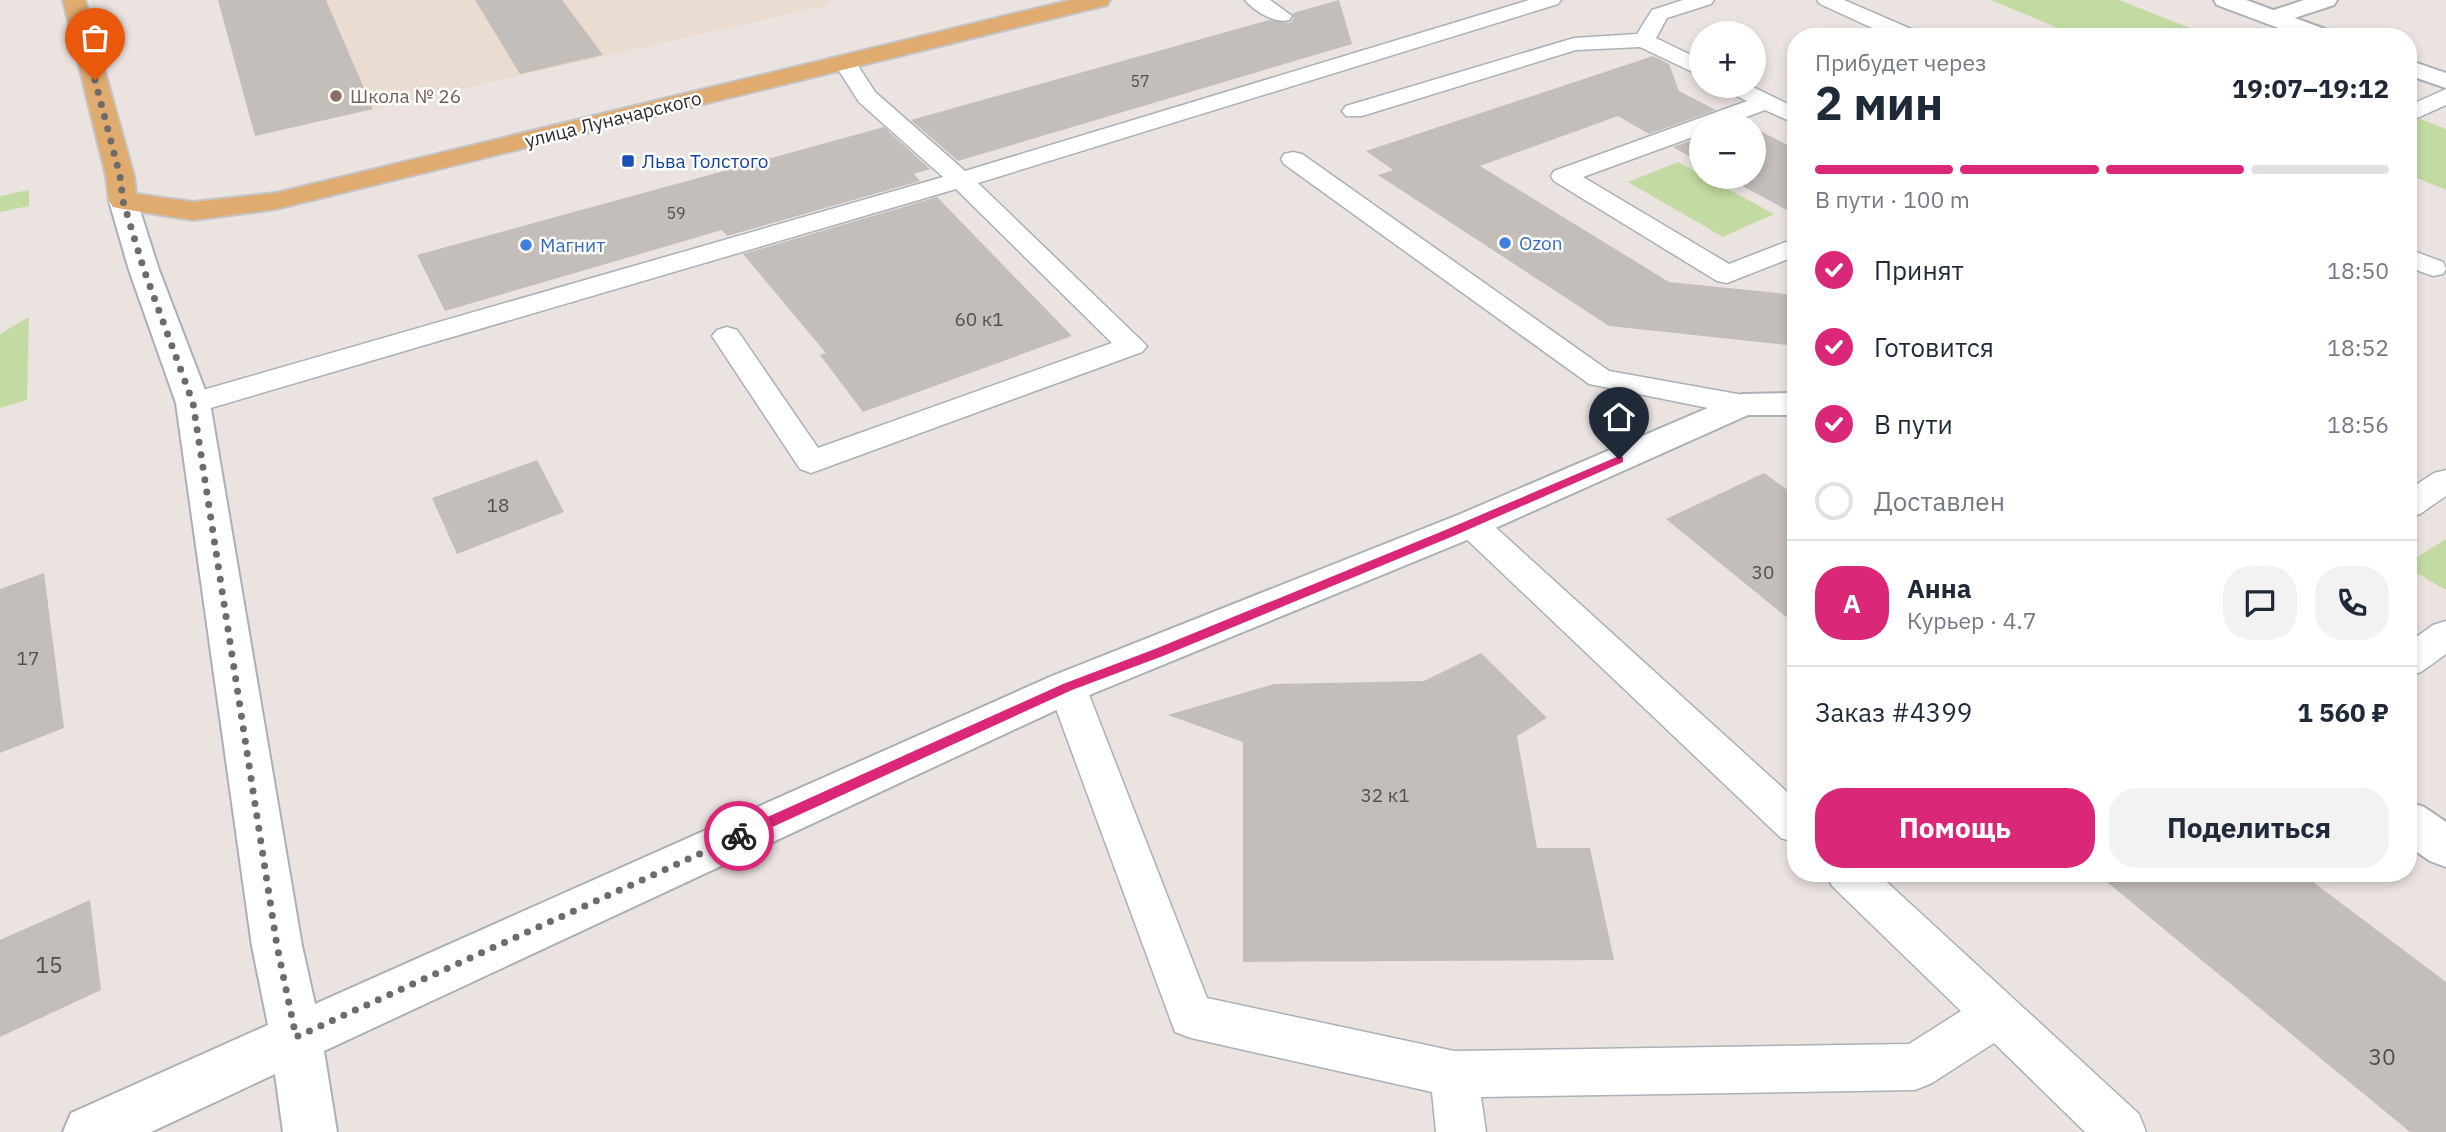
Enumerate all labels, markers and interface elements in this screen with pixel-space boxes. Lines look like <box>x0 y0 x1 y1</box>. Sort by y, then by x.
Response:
pin <box>65 8 125 80</box>
icon: bag <box>76 19 114 57</box>
map controls <box>1689 21 1766 189</box>
button: + <box>1689 21 1766 98</box>
text: Прибудет через <box>1815 47 1987 77</box>
house number: 57 <box>1130 71 1150 91</box>
text: 19:07–19:12 <box>2232 71 2389 105</box>
text: 2 мин <box>1815 73 1943 133</box>
place label: Школа № 26 <box>350 84 461 108</box>
street label: улица Луначарского <box>522 85 704 153</box>
marker: Школа № 26 <box>328 88 344 104</box>
button: − <box>1689 112 1766 189</box>
place label: Льва Толстого <box>642 149 768 173</box>
marker: Льва Толстого <box>620 153 636 169</box>
text: В пути · 100 m <box>1815 184 1970 214</box>
house number: 59 <box>666 203 686 223</box>
place label: Ozon <box>1519 231 1563 255</box>
place label: Магнит <box>540 233 605 257</box>
marker: Ozon <box>1497 235 1513 251</box>
marker: Магнит <box>518 237 534 253</box>
icon: check <box>1815 251 1853 289</box>
text: Принят <box>1874 253 1964 287</box>
text: 18:50 <box>2327 255 2389 285</box>
house number: 60 к1 <box>954 307 1004 331</box>
icon: check <box>1815 328 1853 366</box>
text: Готовится <box>1874 330 1994 364</box>
text: 18:52 <box>2327 332 2389 362</box>
pin <box>1589 387 1649 459</box>
icon: home <box>1600 398 1638 436</box>
icon: check <box>1815 405 1853 443</box>
text: В пути <box>1874 407 1953 441</box>
text: 18:56 <box>2327 409 2389 439</box>
text: Доставлен <box>1874 484 2005 518</box>
house number: 18 <box>487 493 509 517</box>
house number: 30 <box>1752 560 1774 584</box>
button: chat <box>2223 566 2297 640</box>
button: phone <box>2315 566 2389 640</box>
text: Анна <box>1907 571 1971 605</box>
text: А <box>1843 586 1861 620</box>
text: Курьер · 4.7 <box>1907 605 2037 635</box>
house number: 17 <box>17 646 39 670</box>
text: Заказ #4399 <box>1815 695 1972 729</box>
text: 1 560 ₽ <box>2297 695 2389 729</box>
house number: 32 к1 <box>1360 783 1410 807</box>
button: Помощь <box>1815 788 2095 868</box>
button: Поделиться <box>2109 788 2389 868</box>
courier <box>704 801 774 871</box>
icon: bike <box>720 817 758 855</box>
house number: 15 <box>35 949 63 979</box>
house number: 30 <box>2368 1041 2396 1071</box>

